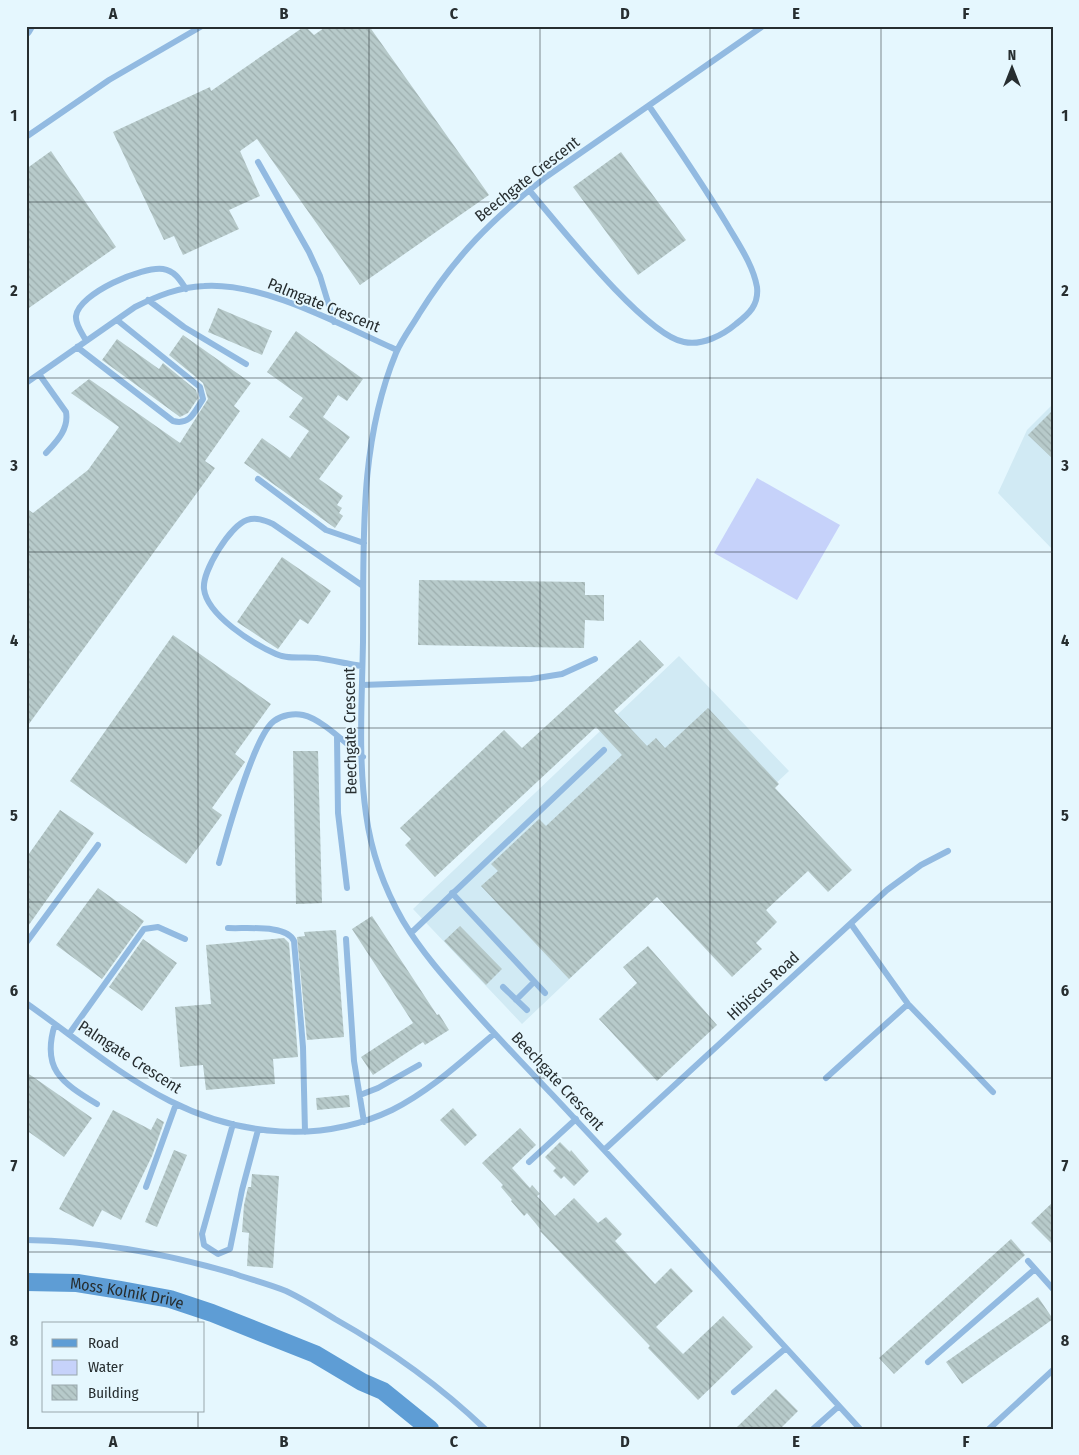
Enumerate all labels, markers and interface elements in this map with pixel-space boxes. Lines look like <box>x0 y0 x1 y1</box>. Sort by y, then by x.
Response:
text: A <box>108 4 118 23</box>
text: B <box>280 4 289 23</box>
text: C <box>450 4 459 23</box>
text: D <box>620 4 630 23</box>
text: E <box>792 4 800 23</box>
text: F <box>962 4 970 23</box>
north arrow <box>986 42 1036 92</box>
text: N <box>1008 47 1016 64</box>
text: 1 <box>11 106 17 125</box>
text: 1 <box>1062 106 1068 125</box>
street label: Beechgate Crescent <box>471 132 584 226</box>
street label: Palmgate Crescent <box>265 274 384 336</box>
text: 2 <box>9 281 18 300</box>
text: 2 <box>1060 281 1069 300</box>
text: 3 <box>9 456 18 475</box>
text: 3 <box>1060 456 1069 475</box>
text: 4 <box>10 631 18 650</box>
text: 4 <box>1061 631 1069 650</box>
street label: Beechgate Crescent <box>339 666 361 795</box>
text: 5 <box>10 806 18 825</box>
text: 5 <box>1061 806 1069 825</box>
street label: Hibiscus Road <box>723 948 803 1024</box>
text: 6 <box>10 981 18 1000</box>
text: 6 <box>1061 981 1069 1000</box>
street label: Palmgate Crescent <box>75 1017 186 1098</box>
street label: Beechgate Crescent <box>508 1028 609 1135</box>
text: 7 <box>11 1156 18 1175</box>
text: 7 <box>1062 1156 1069 1175</box>
street label: Moss Kolnik Drive <box>70 1273 187 1313</box>
legend <box>42 1322 205 1412</box>
text: 8 <box>10 1331 19 1350</box>
text: 8 <box>1061 1331 1070 1350</box>
text: Road <box>88 1334 119 1352</box>
text: Water <box>88 1358 124 1376</box>
text: Building <box>88 1384 139 1402</box>
text: A <box>108 1432 118 1451</box>
text: B <box>280 1432 289 1451</box>
text: C <box>450 1432 459 1451</box>
text: D <box>620 1432 630 1451</box>
text: E <box>792 1432 800 1451</box>
text: F <box>962 1432 970 1451</box>

